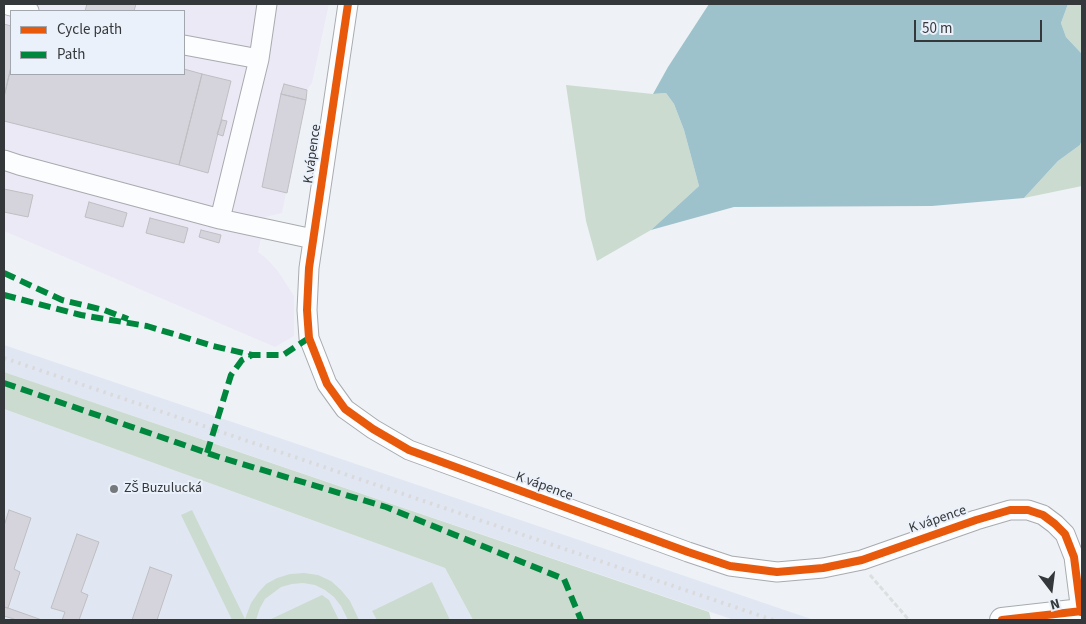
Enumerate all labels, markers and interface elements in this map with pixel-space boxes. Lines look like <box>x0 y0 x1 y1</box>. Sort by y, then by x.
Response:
legend <box>10 10 185 75</box>
scale bar <box>916 10 1044 42</box>
text: 50 m <box>922 18 952 39</box>
text: Cycle path <box>57 19 122 40</box>
text: Path <box>57 44 85 65</box>
street label: K vápence <box>301 123 325 185</box>
street label: K vápence <box>513 469 575 505</box>
place label: ZŠ Buzulucká <box>124 481 202 497</box>
marker: ZŠ Buzulucká <box>108 483 120 495</box>
street label: K vápence <box>907 502 969 538</box>
north arrow <box>1026 564 1076 614</box>
text: N <box>1048 593 1062 614</box>

